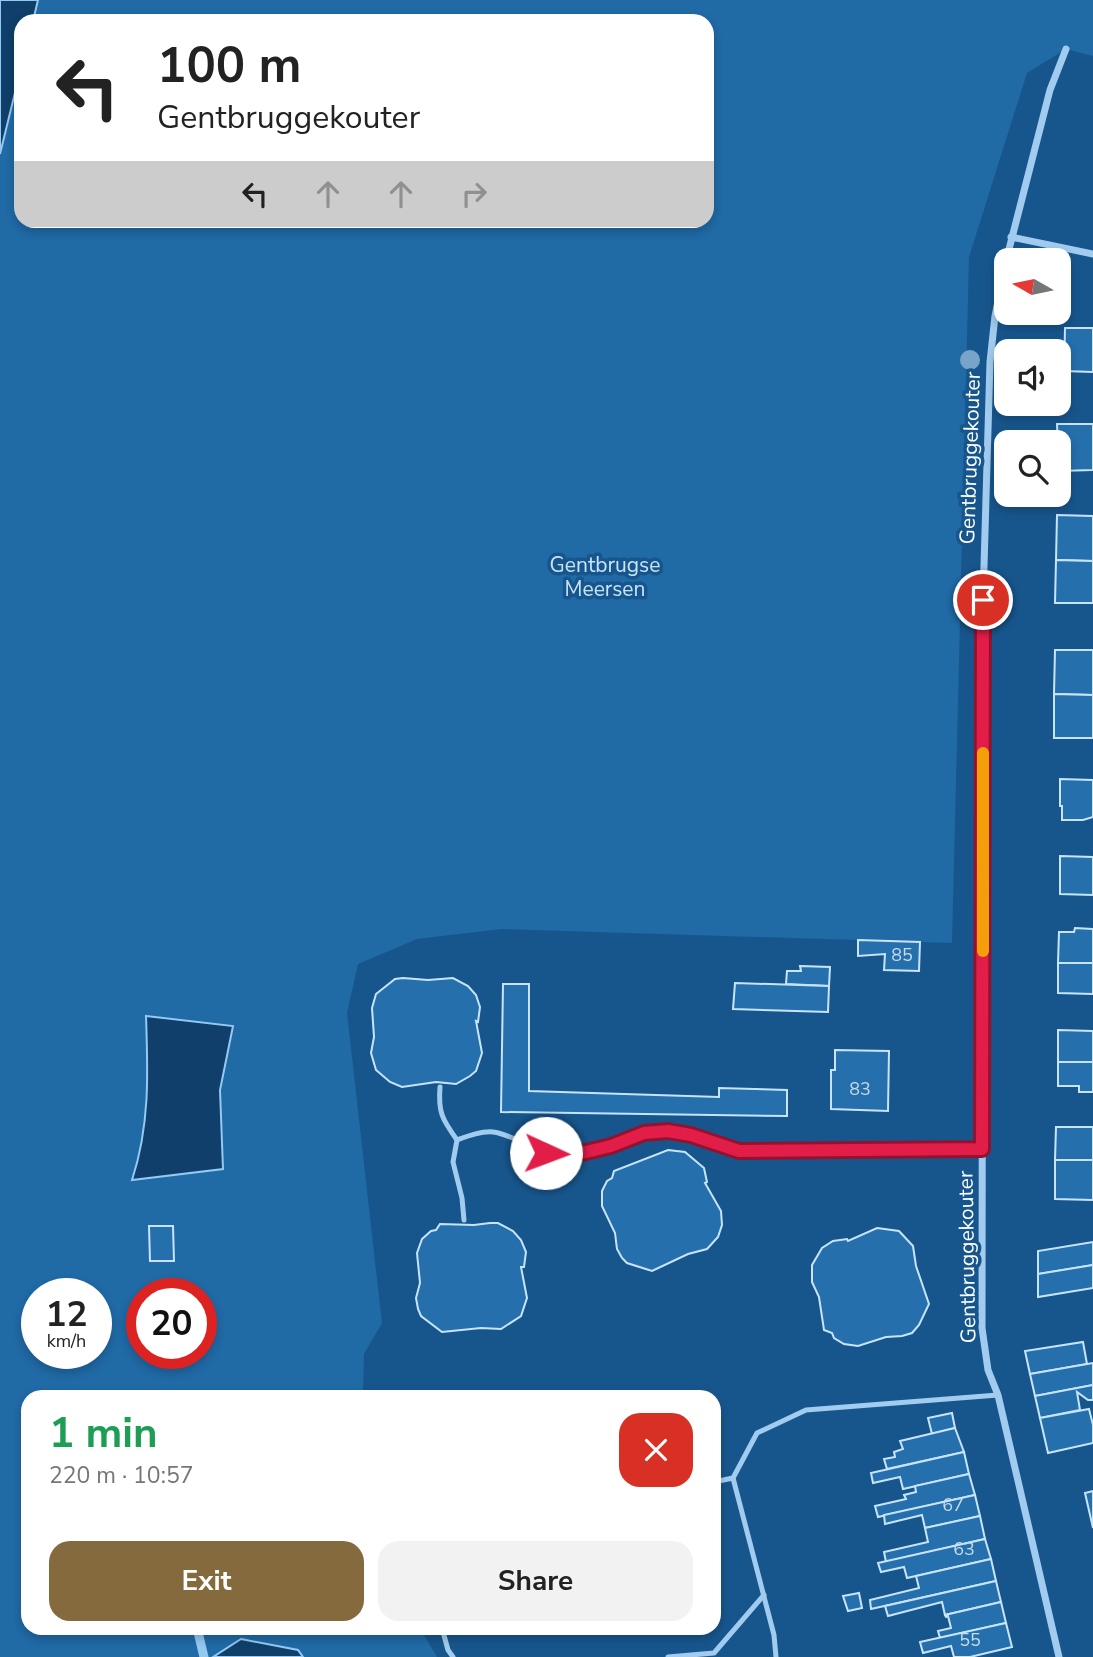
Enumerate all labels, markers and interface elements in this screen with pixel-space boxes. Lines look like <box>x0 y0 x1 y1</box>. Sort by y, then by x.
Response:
text: 100 m <box>157 32 301 99</box>
icon: left <box>42 42 133 133</box>
text: Gentbruggekouter <box>157 96 420 139</box>
icon: left <box>236 175 274 213</box>
icon: ahead <box>309 175 347 213</box>
icon: ahead <box>382 175 420 213</box>
icon: right <box>455 175 493 213</box>
north arrow <box>994 248 1071 326</box>
map controls <box>994 248 1071 507</box>
button: sound <box>994 339 1071 416</box>
street label: Gentbruggekouter <box>953 371 987 545</box>
button: search <box>994 430 1071 507</box>
park label: Gentbrugse Meersen <box>550 551 660 603</box>
pin <box>953 570 1013 630</box>
icon: arrive <box>964 581 1002 619</box>
house number: 85 <box>891 943 913 967</box>
house number: 83 <box>849 1077 871 1101</box>
position arrow <box>509 1116 583 1190</box>
street label: Gentbruggekouter <box>951 1170 983 1344</box>
speed limit sign: 20 <box>126 1278 217 1369</box>
text: 12 <box>45 1291 88 1338</box>
text: km/h <box>47 1329 86 1353</box>
text: 1 min <box>49 1405 158 1462</box>
button: close <box>619 1413 693 1487</box>
text: 220 m · 10:57 <box>49 1460 194 1491</box>
house number: 67 <box>942 1493 964 1517</box>
house number: 63 <box>953 1537 975 1561</box>
button: Exit <box>49 1541 364 1621</box>
button: Share <box>378 1541 693 1621</box>
house number: 55 <box>959 1628 981 1652</box>

